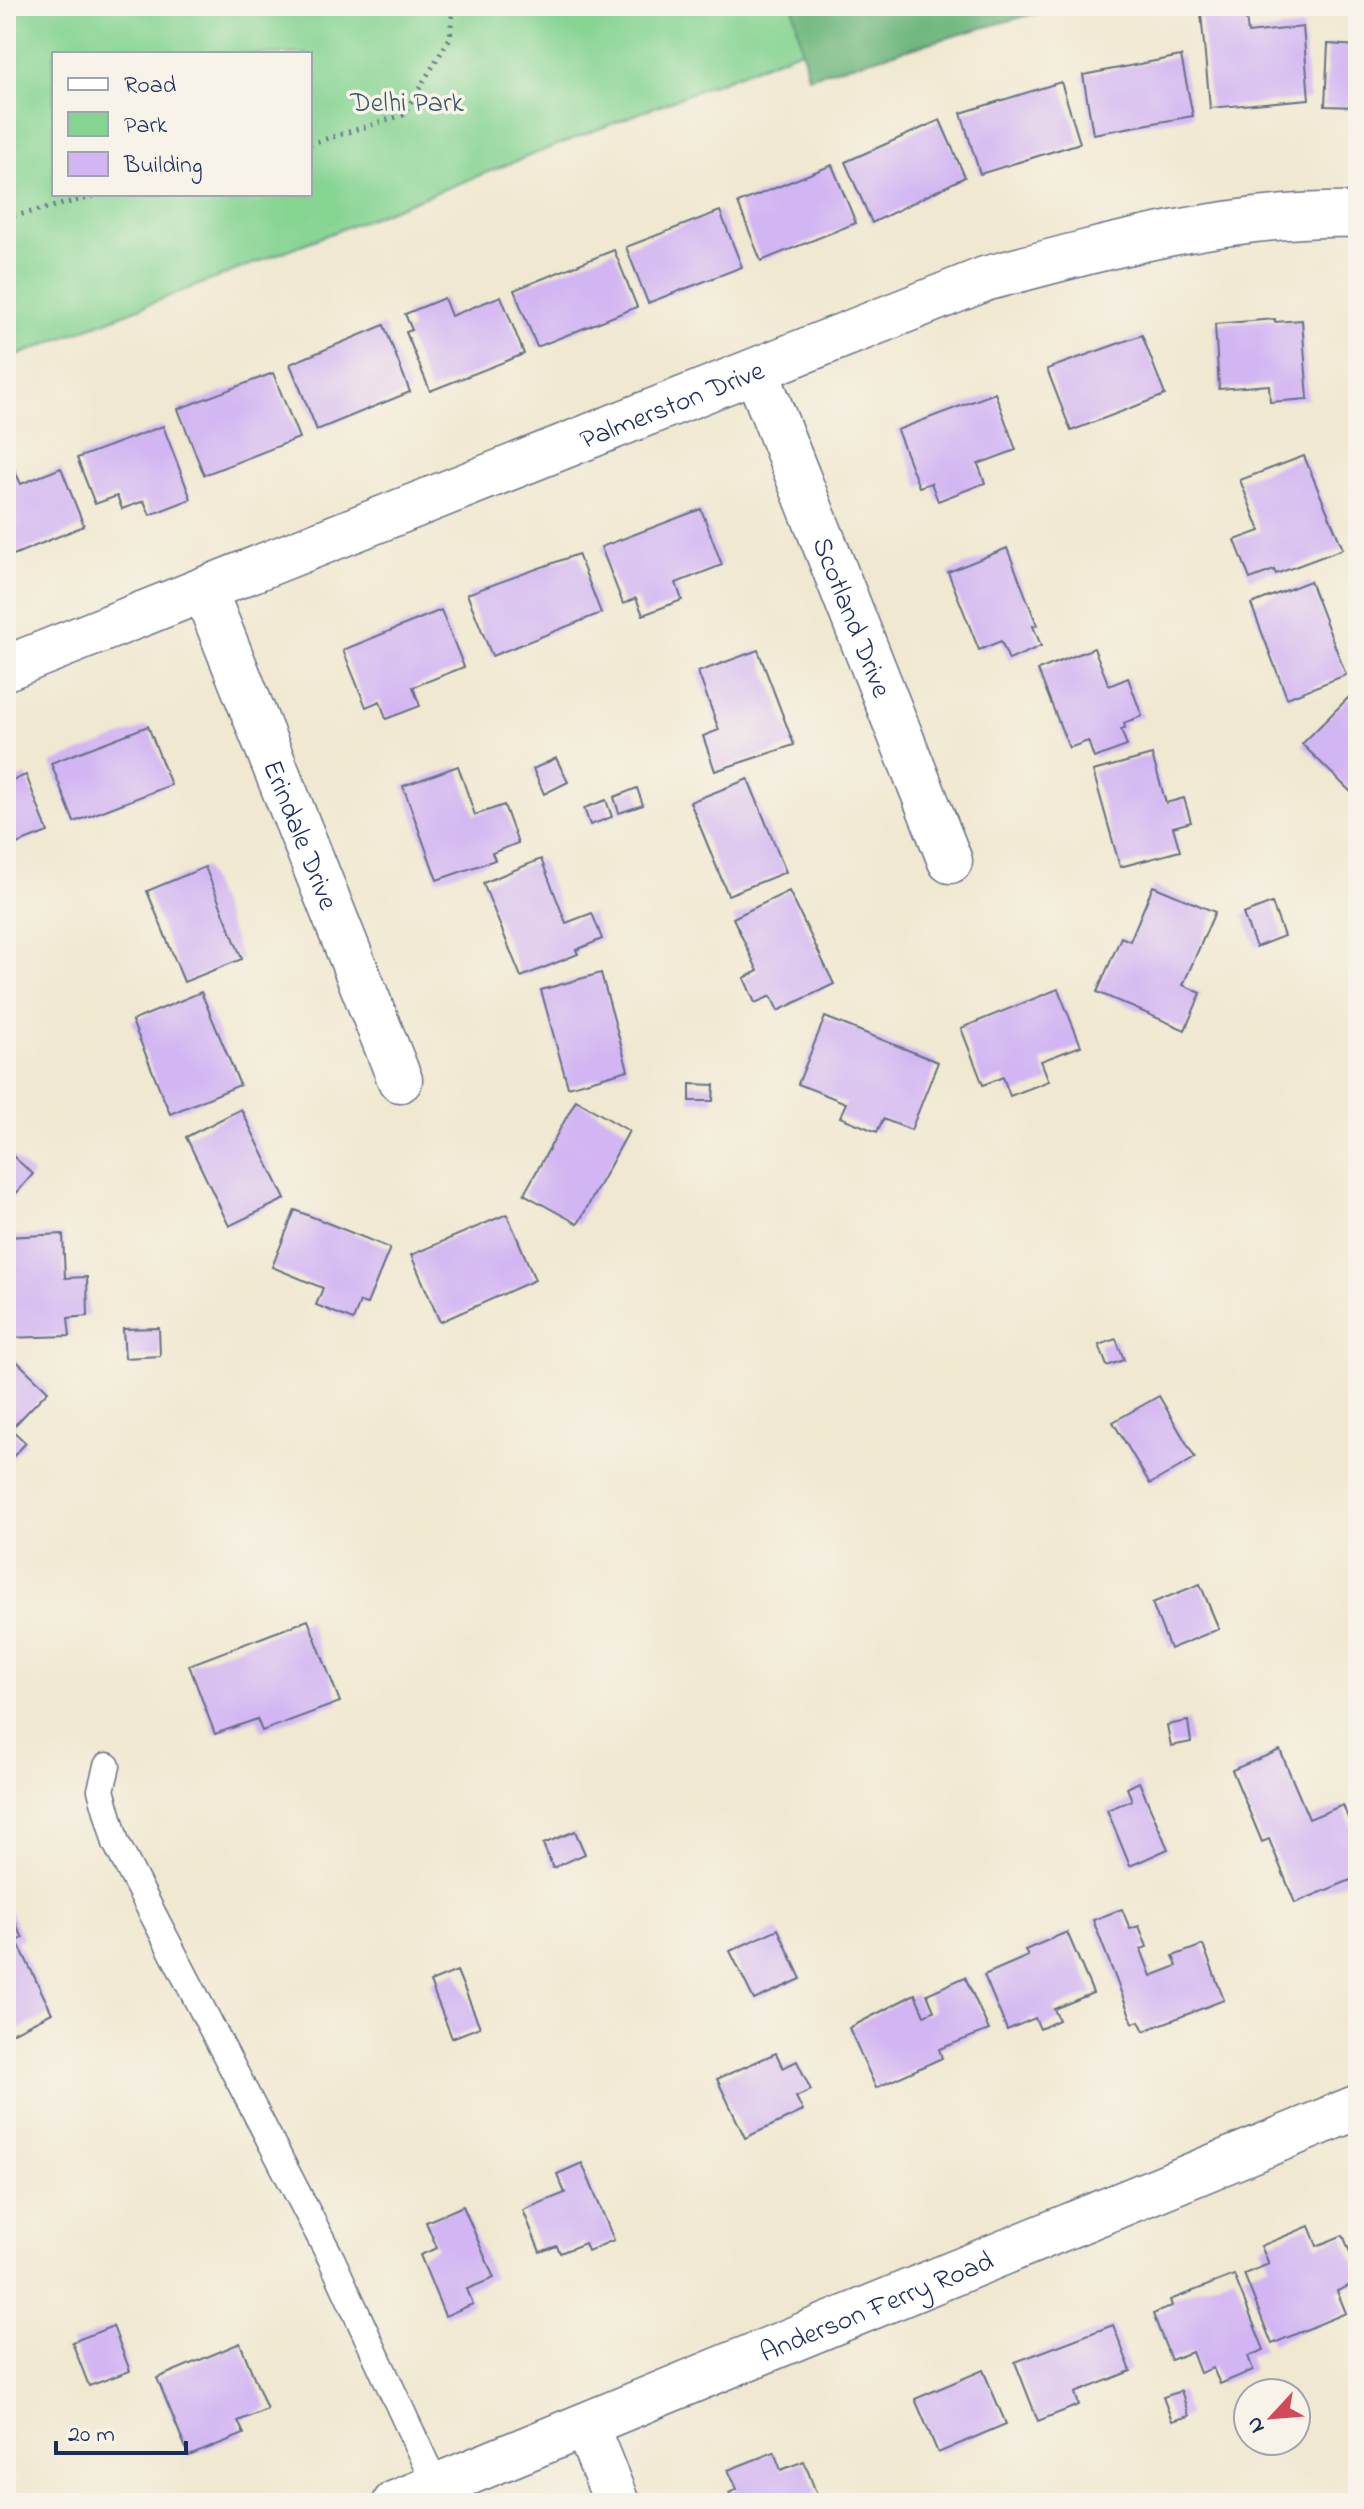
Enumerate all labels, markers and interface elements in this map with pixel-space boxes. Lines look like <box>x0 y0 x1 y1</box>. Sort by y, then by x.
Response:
legend <box>52 52 312 196</box>
text: Road <box>124 69 177 104</box>
park label: Delhi Park <box>349 84 465 125</box>
text: Park <box>124 109 168 144</box>
text: Building <box>123 149 203 184</box>
street label: Palmerston Drive <box>575 352 771 462</box>
street label: Scotland Drive <box>800 531 900 704</box>
street label: Erindale Drive <box>250 754 347 917</box>
street label: Anderson Ferry Road <box>754 2242 1001 2375</box>
north arrow <box>1232 2377 1312 2457</box>
scale bar <box>56 2405 186 2455</box>
text: N <box>1239 2411 1274 2438</box>
text: 20 m <box>68 2418 115 2453</box>

